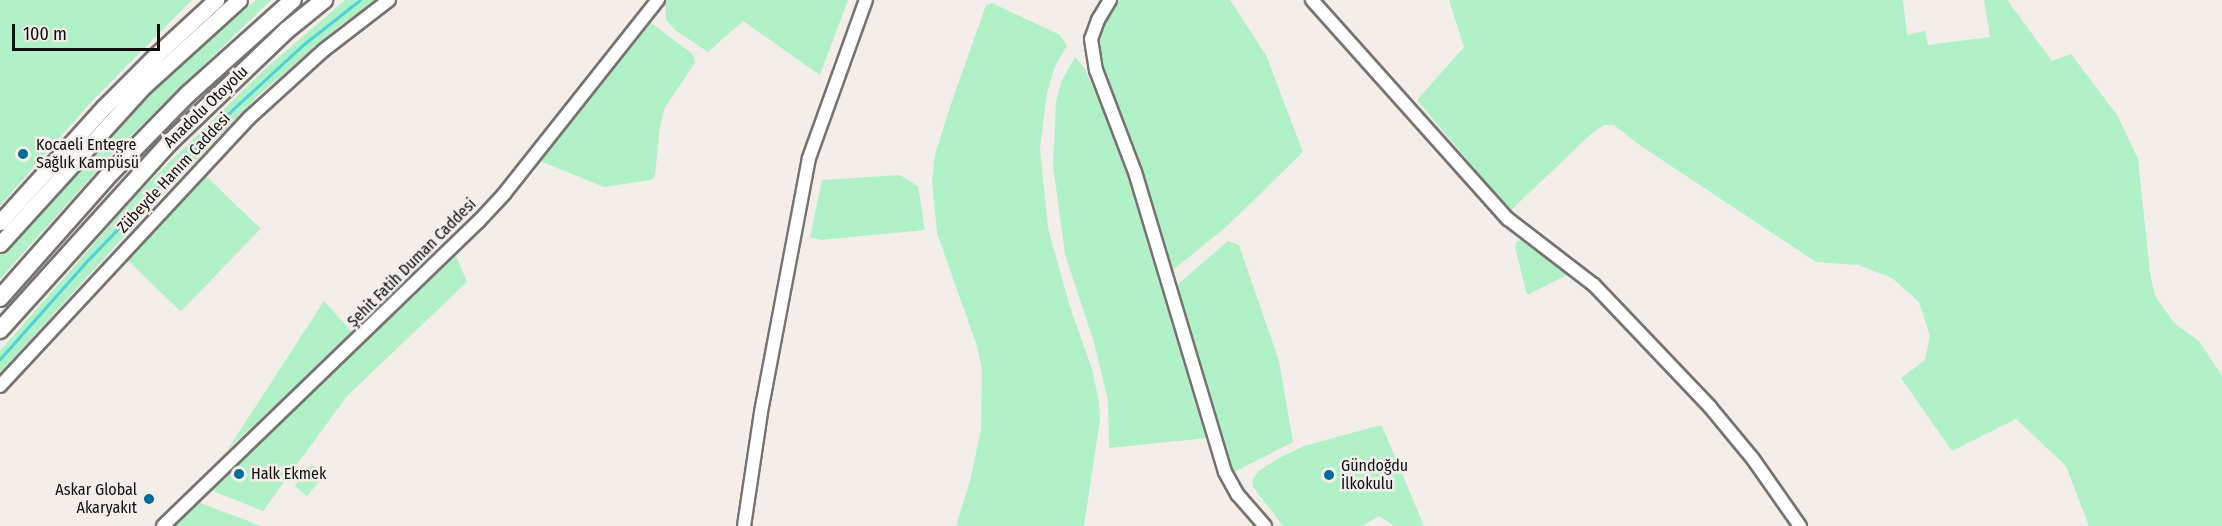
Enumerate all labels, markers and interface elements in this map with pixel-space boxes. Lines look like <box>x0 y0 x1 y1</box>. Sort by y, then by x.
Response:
scale bar <box>15 12 164 50</box>
text: 100 m <box>23 23 67 45</box>
street label: Anadolu Otoyolu <box>160 62 252 152</box>
street label: Zübeyde Hanım Caddesi <box>113 109 235 237</box>
place label: Kocaeli Entegre Sağlık Kampüsü <box>36 135 139 173</box>
marker: Kocaeli Entegre Sağlık Kampüsü <box>14 145 32 163</box>
street label: Şehit Fatih Duman Caddesi <box>344 195 480 331</box>
place label: Gündoğdu İlkokulu <box>1341 456 1408 494</box>
place label: Halk Ekmek <box>251 464 326 484</box>
marker: Halk Ekmek <box>232 467 246 481</box>
marker: Gündoğdu İlkokulu <box>1322 468 1336 482</box>
place label: Askar Global Akaryakıt <box>55 480 137 518</box>
marker: Askar Global Akaryakıt <box>142 492 156 506</box>

